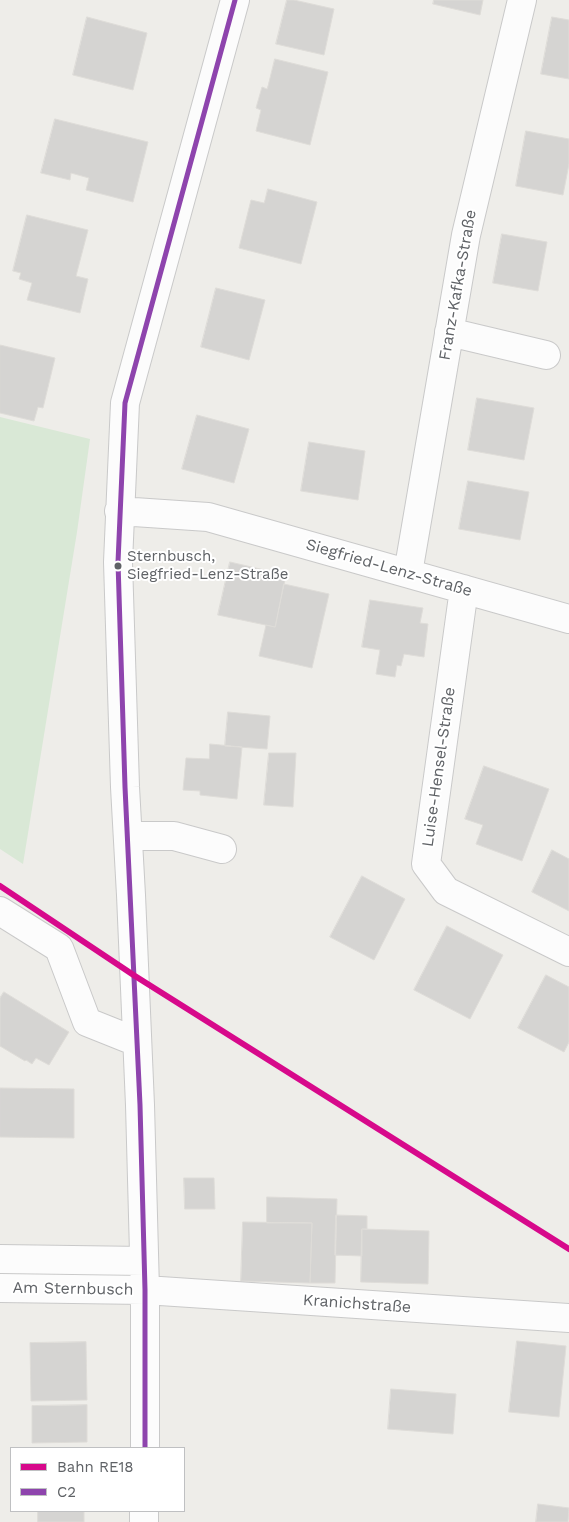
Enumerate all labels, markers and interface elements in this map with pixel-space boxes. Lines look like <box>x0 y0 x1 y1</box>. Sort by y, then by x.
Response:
street label: Franz-Kafka-Straße <box>435 208 481 362</box>
street label: Siegfried-Lenz-Straße <box>304 535 474 601</box>
place label: Sternbusch, Siegfried-Lenz-Straße <box>127 548 288 583</box>
marker: Sternbusch, Siegfried-Lenz-Straße <box>113 561 123 571</box>
street label: Luise-Hensel-Straße <box>418 686 460 848</box>
street label: Am Sternbusch <box>12 1278 134 1300</box>
street label: Kranichstraße <box>302 1291 412 1317</box>
legend <box>10 1447 185 1512</box>
text: Bahn RE18 <box>57 1458 134 1476</box>
text: C2 <box>57 1483 76 1501</box>

